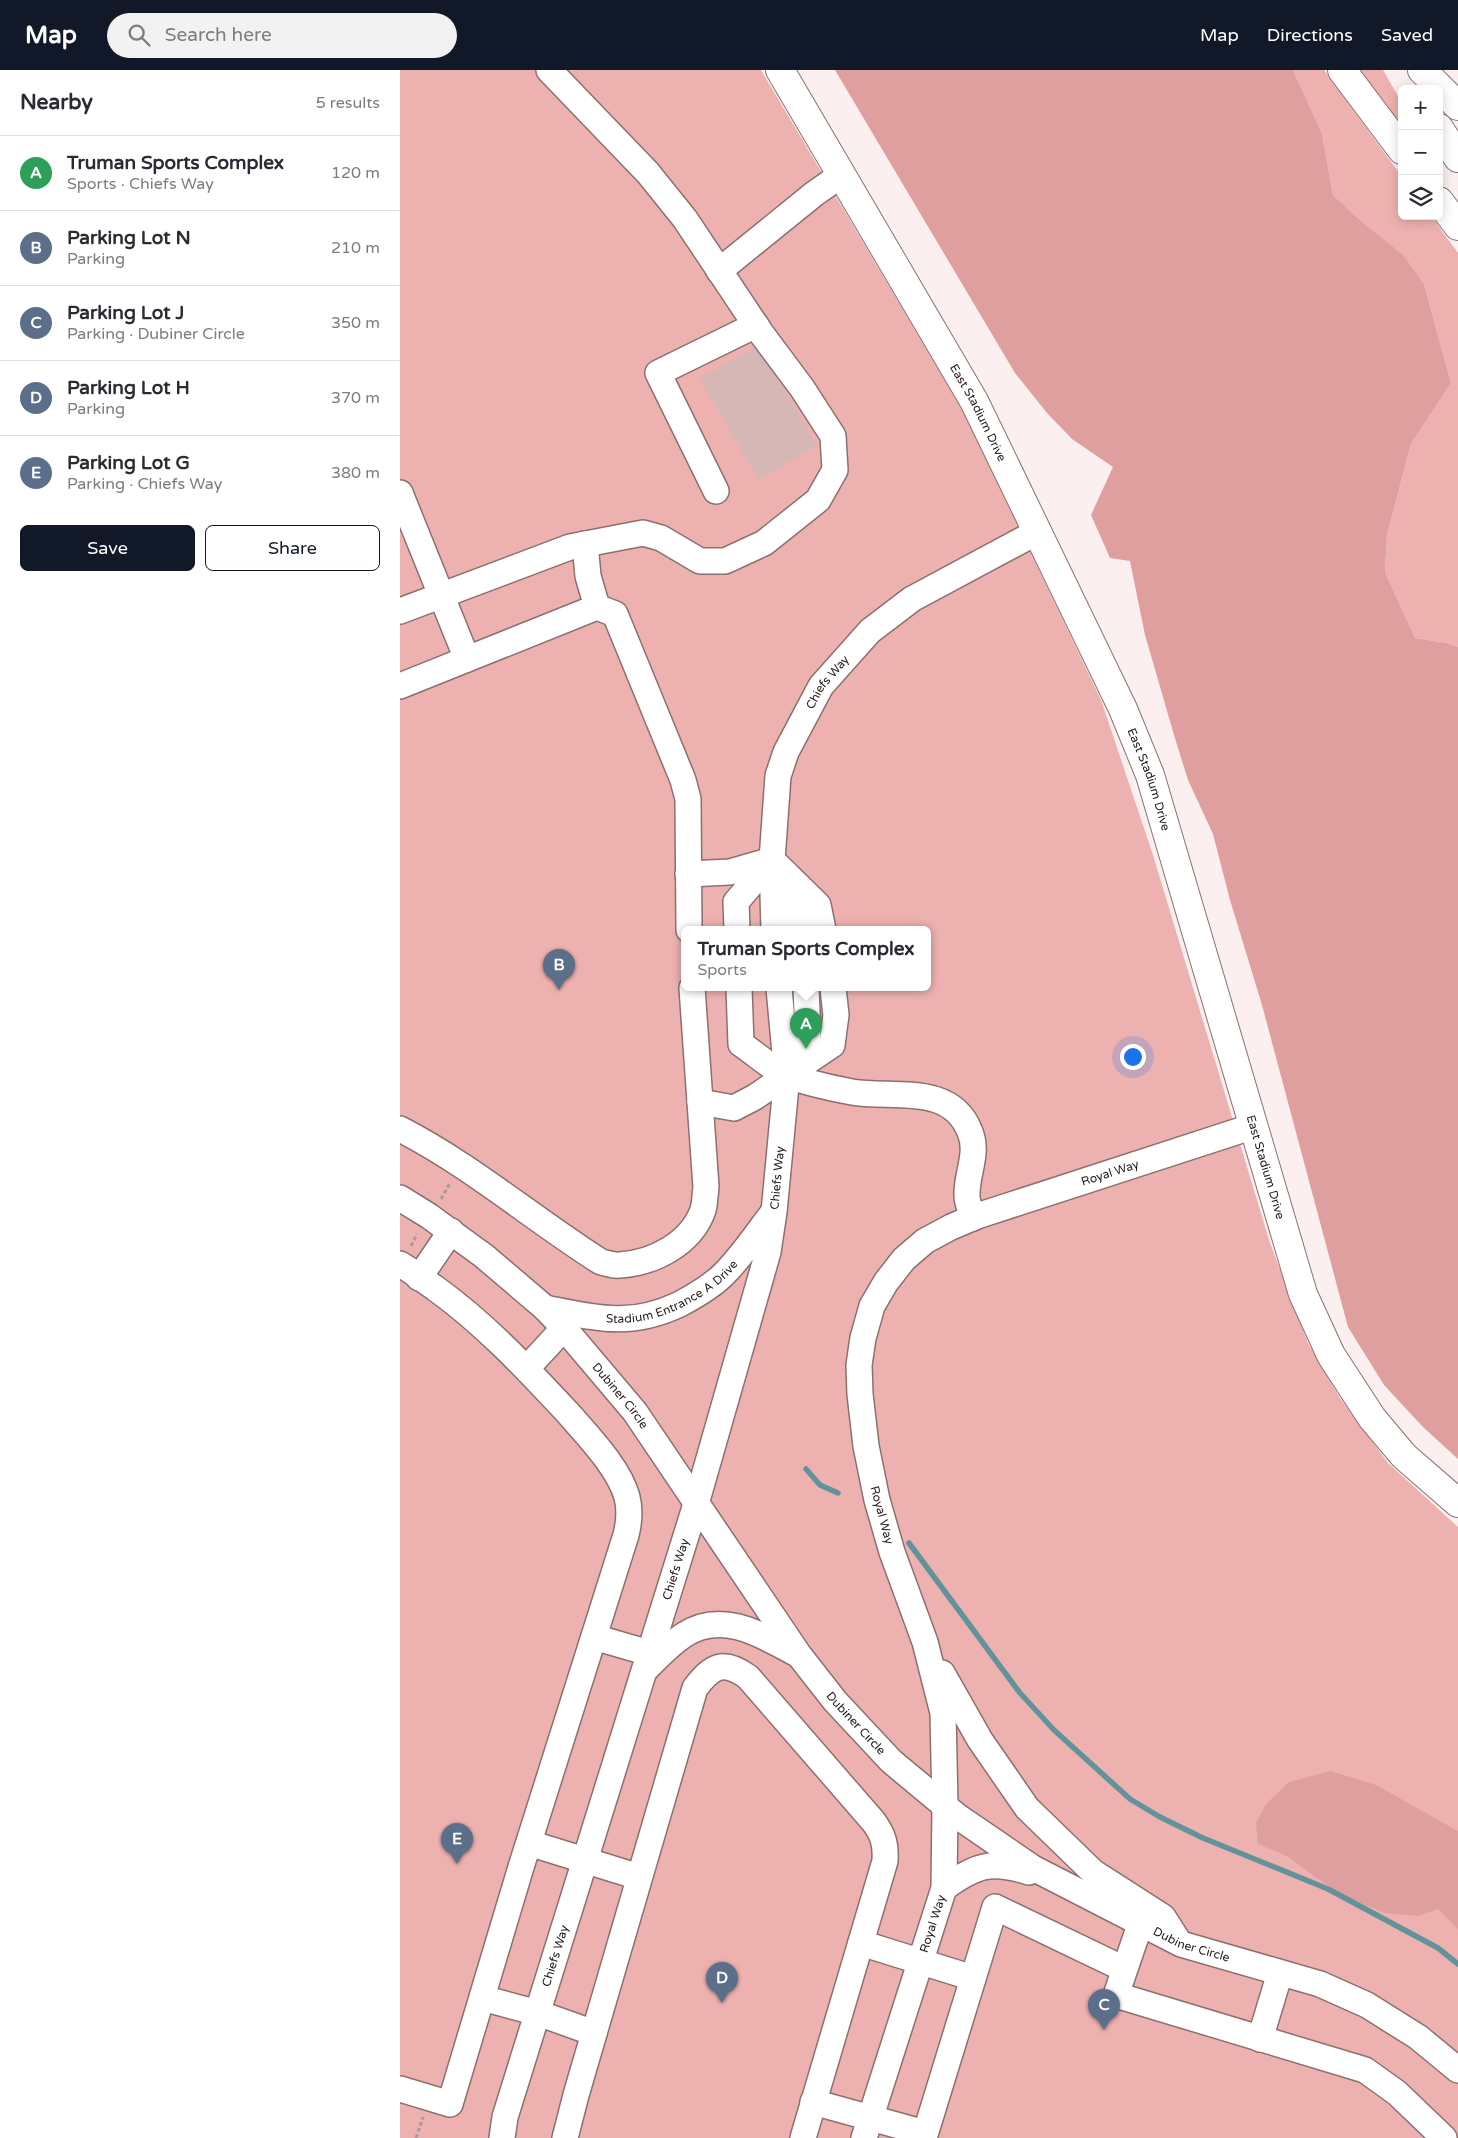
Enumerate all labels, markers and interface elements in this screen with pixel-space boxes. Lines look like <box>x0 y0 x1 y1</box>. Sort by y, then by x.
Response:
search box <box>107 13 457 58</box>
text: Map <box>25 21 77 50</box>
icon: search <box>125 21 153 49</box>
text: Search here <box>165 24 272 46</box>
text: Map <box>1200 24 1239 46</box>
text: Directions <box>1267 24 1353 46</box>
text: Saved <box>1381 24 1433 46</box>
map controls <box>1398 85 1443 220</box>
button: + <box>1398 85 1443 130</box>
text: Nearby <box>20 90 93 115</box>
text: 5 results <box>316 93 380 113</box>
button: − <box>1398 130 1443 175</box>
text: Truman Sports Complex <box>67 152 284 174</box>
text: A <box>30 163 42 183</box>
text: 120 m <box>331 163 380 183</box>
text: Sports · Chiefs Way <box>67 174 214 194</box>
button: layers <box>1398 175 1443 220</box>
text: Parking Lot N <box>67 227 191 249</box>
text: B <box>30 238 42 258</box>
text: 210 m <box>331 238 380 258</box>
text: Parking <box>67 249 125 269</box>
text: Parking Lot J <box>67 302 184 324</box>
text: C <box>30 313 42 333</box>
text: 350 m <box>331 313 380 333</box>
text: Parking · Dubiner Circle <box>67 324 245 344</box>
street label: East Stadium Drive <box>947 362 1009 464</box>
text: Parking Lot H <box>67 377 190 399</box>
text: D <box>30 388 42 408</box>
text: 370 m <box>331 388 380 408</box>
text: Parking <box>67 399 125 419</box>
text: Parking Lot G <box>67 452 190 474</box>
text: E <box>31 463 41 483</box>
text: 380 m <box>331 463 380 483</box>
text: Parking · Chiefs Way <box>67 474 222 494</box>
button: Save <box>20 525 195 571</box>
button: Share <box>205 525 380 571</box>
street label: Chiefs Way <box>803 652 852 711</box>
street label: East Stadium Drive <box>1125 726 1173 833</box>
popup <box>681 926 931 991</box>
text: Truman Sports Complex <box>697 938 915 960</box>
pin: B <box>543 949 575 990</box>
text: Sports <box>697 960 747 980</box>
pin: A <box>790 1008 822 1049</box>
your location <box>1120 1044 1146 1070</box>
street label: East Stadium Drive <box>1244 1113 1288 1221</box>
street label: Chiefs Way <box>767 1145 787 1210</box>
street label: Royal Way <box>1079 1157 1141 1189</box>
street label: Stadium Entrance A Drive <box>605 1257 741 1326</box>
street label: Dubiner Circle <box>590 1360 651 1431</box>
street label: Royal Way <box>868 1484 897 1546</box>
street label: Chiefs Way <box>660 1536 692 1602</box>
street label: Dubiner Circle <box>823 1689 889 1758</box>
pin: E <box>441 1823 473 1864</box>
street label: Royal Way <box>917 1893 949 1954</box>
street label: Chiefs Way <box>539 1923 572 1988</box>
street label: Dubiner Circle <box>1151 1924 1232 1965</box>
pin: D <box>706 1962 738 2003</box>
pin: C <box>1088 1989 1120 2030</box>

